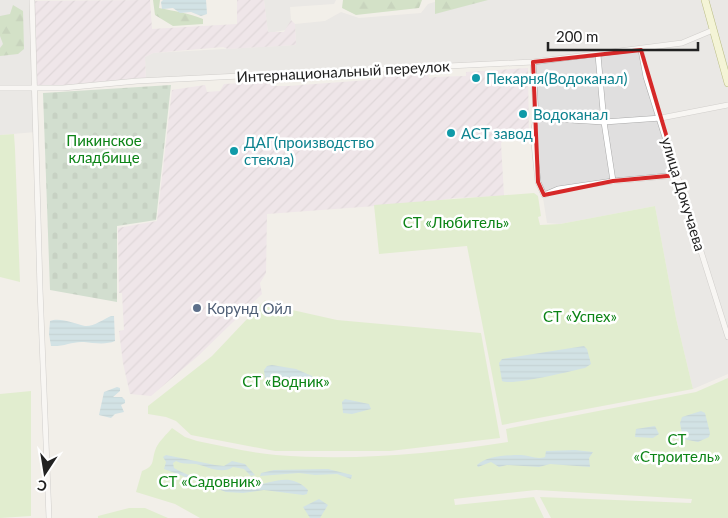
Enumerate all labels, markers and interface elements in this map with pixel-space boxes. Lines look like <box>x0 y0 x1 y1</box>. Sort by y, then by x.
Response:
scale bar <box>548 20 698 52</box>
text: 200 m <box>556 27 598 45</box>
street label: Интернациональный переулок <box>236 56 450 86</box>
place label: Пекарня(Водоканал) <box>486 69 627 87</box>
marker: Пекарня(Водоканал) <box>470 72 482 84</box>
place label: Водоканал <box>533 105 608 123</box>
marker: Водоканал <box>517 108 529 120</box>
place label: АСТ завод <box>461 124 533 142</box>
marker: АСТ завод <box>445 127 457 139</box>
park label: Пикинское кладбище <box>66 131 142 166</box>
place label: ДАГ(производство стекла) <box>244 133 374 168</box>
street label: улица Докучаева <box>658 135 710 253</box>
marker: ДАГ(производство стекла) <box>228 145 240 157</box>
park label: СТ «Любитель» <box>403 213 509 231</box>
place label: Корунд Ойл <box>207 299 292 317</box>
marker: Корунд Ойл <box>191 302 203 314</box>
park label: СТ «Успех» <box>543 307 617 325</box>
park label: СТ «Водник» <box>242 372 330 390</box>
park label: СТ «Строитель» <box>634 430 720 465</box>
north arrow <box>20 448 70 498</box>
park label: СТ «Садовник» <box>158 472 262 490</box>
text: С <box>35 477 48 495</box>

